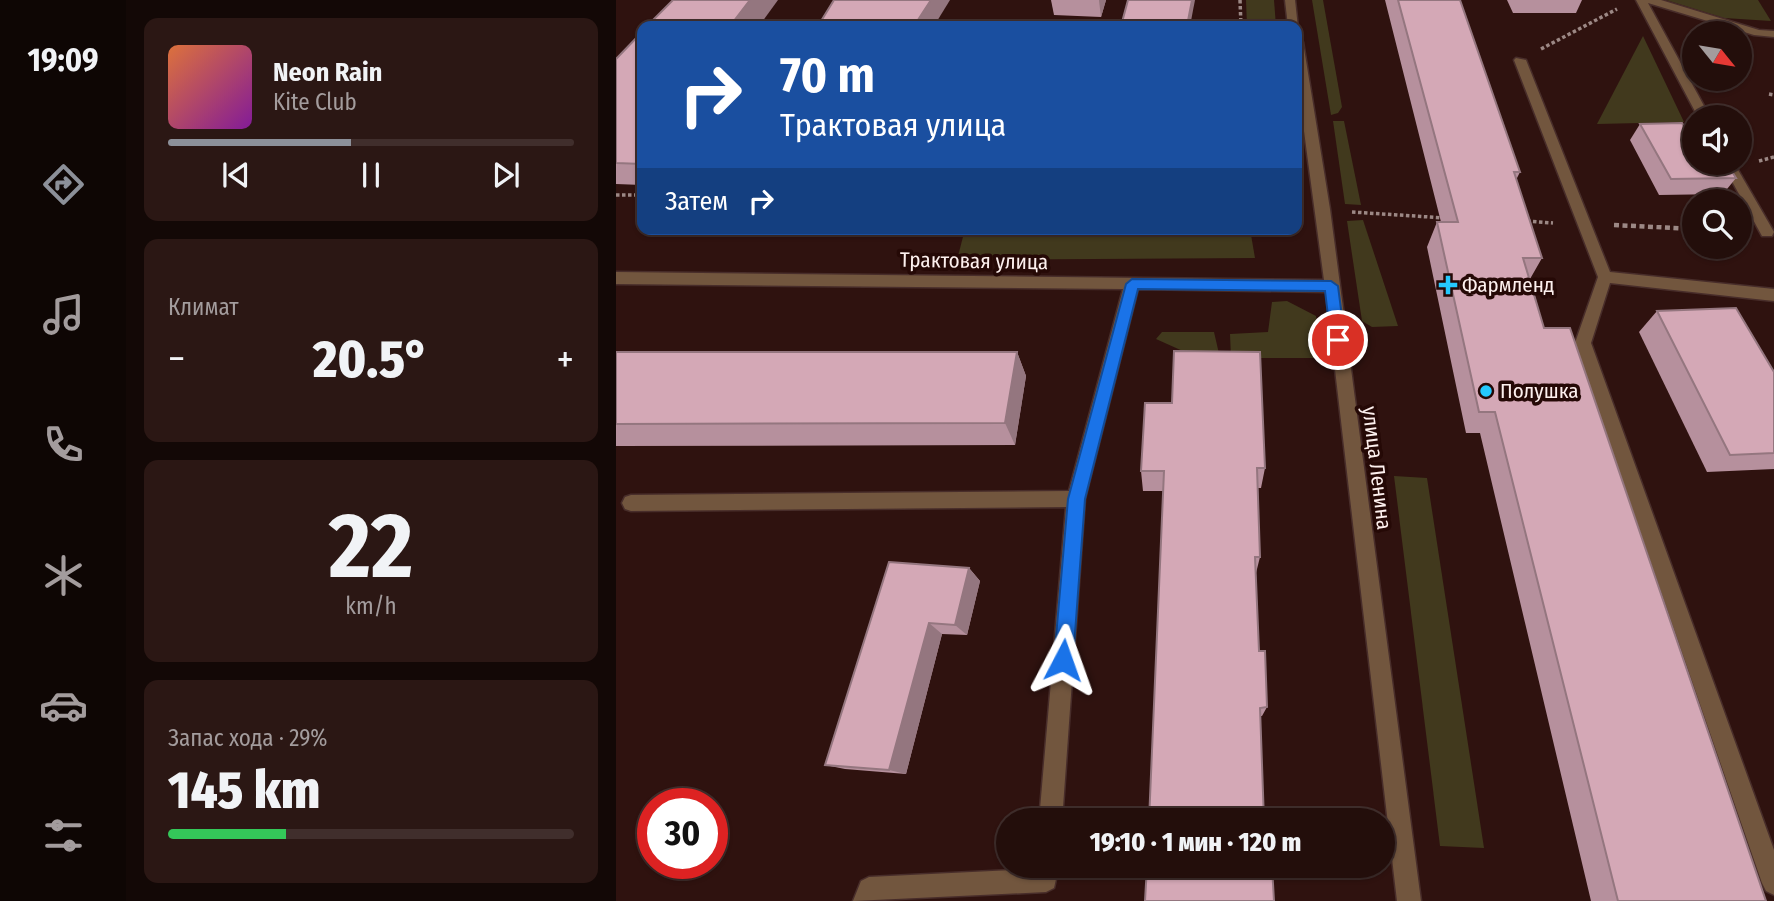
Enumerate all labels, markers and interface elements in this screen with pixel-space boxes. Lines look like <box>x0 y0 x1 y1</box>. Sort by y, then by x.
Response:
north arrow <box>1682 21 1752 91</box>
map controls <box>1682 21 1752 259</box>
text: 19:09 <box>27 41 99 79</box>
text: 70 m <box>780 46 875 105</box>
icon: right <box>665 49 756 140</box>
text: Neon Rain <box>273 57 382 88</box>
text: Kite Club <box>273 88 357 116</box>
button: sound <box>1682 105 1752 175</box>
text: Трактовая улица <box>780 106 1006 144</box>
icon: previous <box>217 156 255 194</box>
icon: pause <box>352 156 390 194</box>
icon: next <box>487 156 525 194</box>
icon: directions <box>39 160 88 209</box>
icon: right <box>742 182 780 220</box>
text: Затем <box>665 186 728 217</box>
button: search <box>1682 189 1752 259</box>
street label: Трактовая улица <box>900 247 1048 275</box>
place label: Фармленд <box>1462 272 1554 298</box>
marker: Фармленд <box>1440 277 1456 293</box>
icon: music <box>39 290 88 339</box>
text: Климат <box>168 293 239 321</box>
pin <box>1308 310 1368 370</box>
icon: arrive <box>1319 321 1357 359</box>
text: 20.5° <box>313 328 429 391</box>
text: − <box>168 336 185 382</box>
text: + <box>557 336 574 382</box>
place label: Полушка <box>1500 378 1579 404</box>
marker: Полушка <box>1478 383 1494 399</box>
street label: улица Ленина <box>1357 405 1397 531</box>
icon: phone <box>39 420 88 469</box>
text: 22 <box>329 492 413 601</box>
icon: climate <box>39 551 88 600</box>
text: km/h <box>345 592 397 620</box>
position arrow <box>1026 623 1100 697</box>
icon: car <box>39 681 88 730</box>
text: Запас хода · 29% <box>168 724 328 752</box>
text: 145 km <box>168 759 320 822</box>
speed limit sign: 30 <box>637 788 728 879</box>
icon: filters <box>39 811 88 860</box>
text: 19:10 · 1 мин · 120 m <box>1090 827 1301 858</box>

